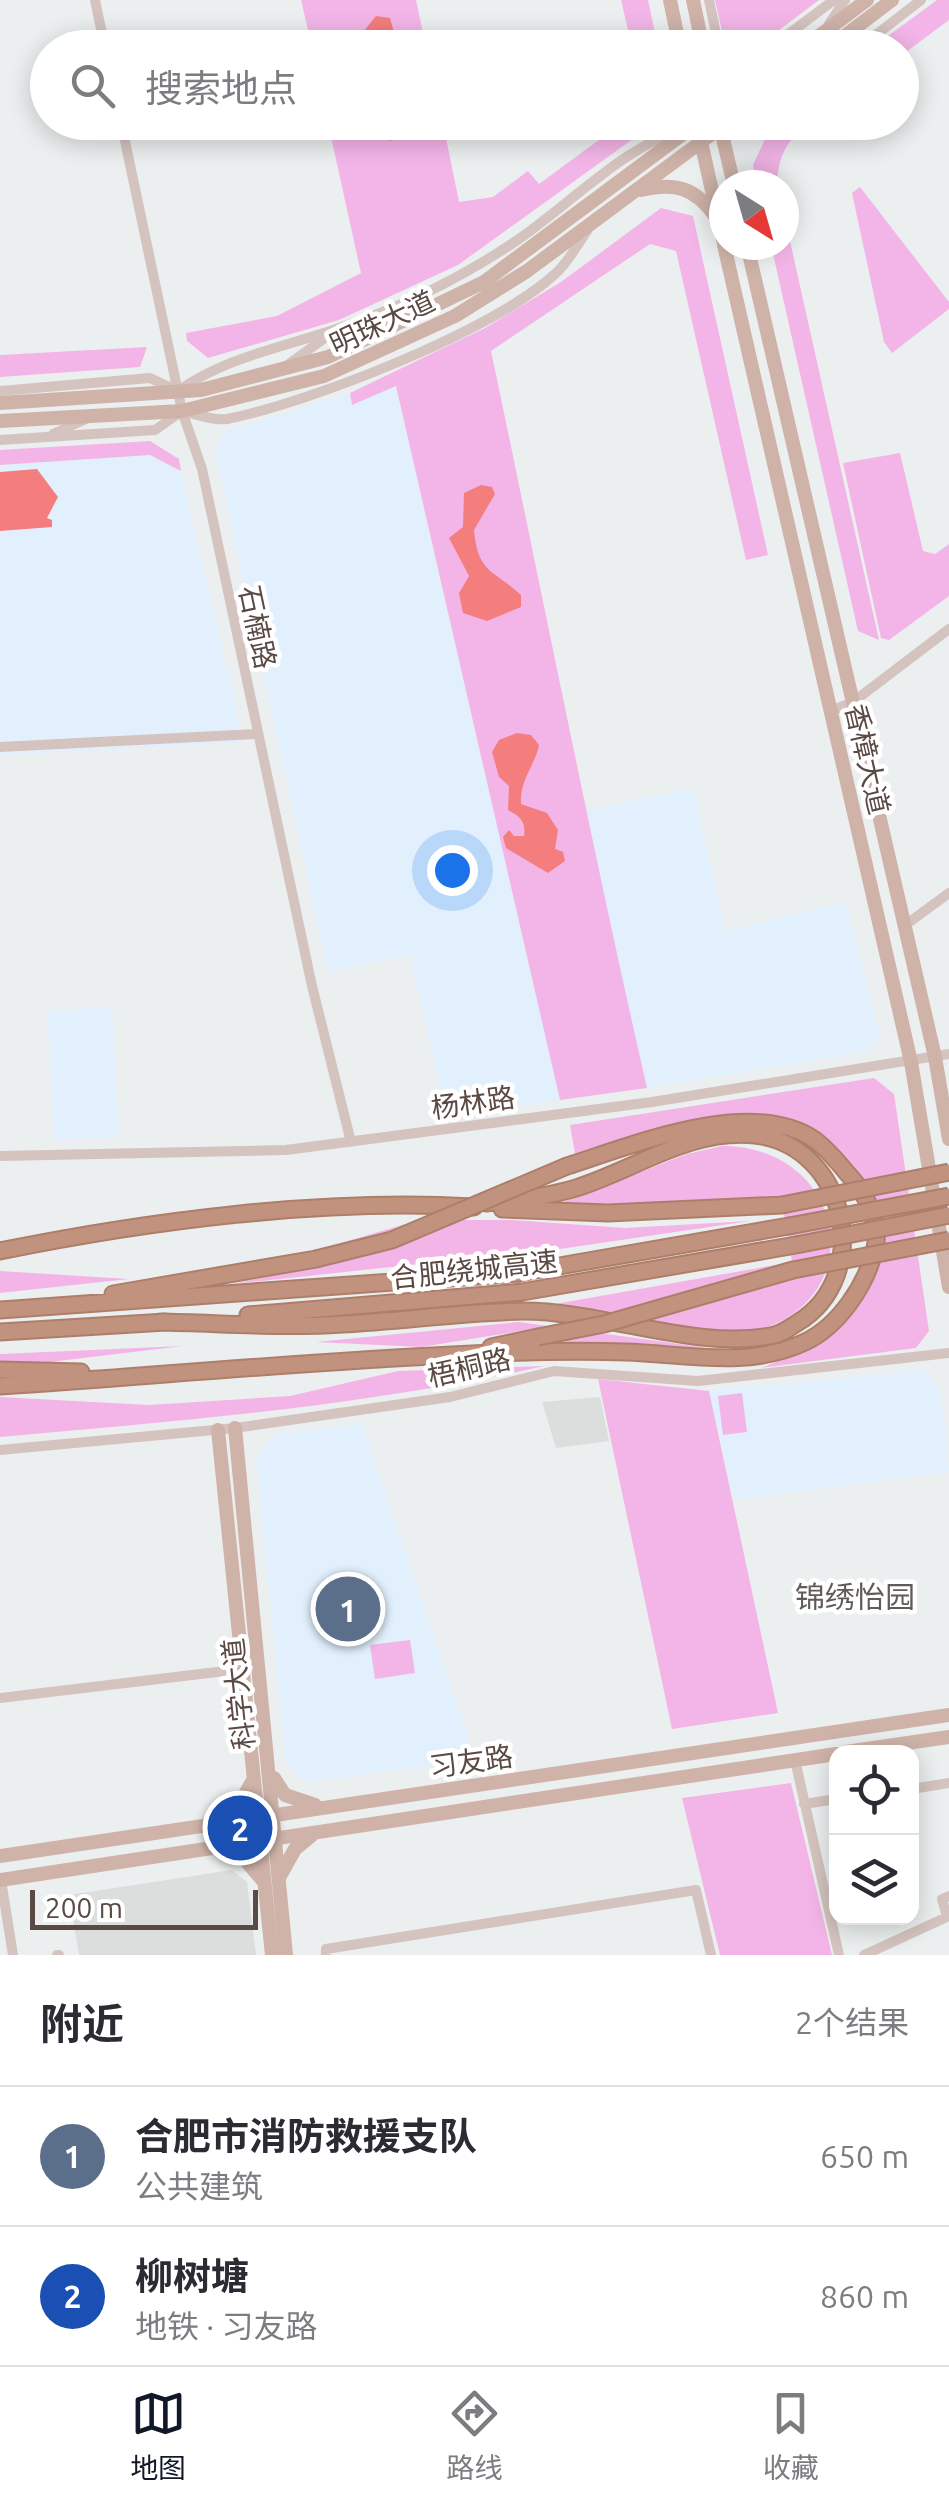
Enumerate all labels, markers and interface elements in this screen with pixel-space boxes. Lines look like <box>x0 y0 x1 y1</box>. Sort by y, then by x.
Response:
search box <box>30 30 919 140</box>
icon: search <box>65 58 120 113</box>
text: 搜索地点 <box>145 67 297 109</box>
north arrow <box>709 170 799 260</box>
street label: 明珠大道 <box>325 284 439 360</box>
street label: 石楠路 <box>234 583 282 671</box>
street label: 香樟大道 <box>840 701 896 817</box>
your location <box>427 845 478 896</box>
street label: 杨林路 <box>429 1081 517 1123</box>
street label: 合肥绕城高速 <box>389 1245 559 1293</box>
street label: 梧桐路 <box>425 1342 513 1392</box>
pin: 1 <box>316 1572 380 1646</box>
district label: 锦绣怡园 <box>795 1580 915 1614</box>
street label: 科学大道 <box>217 1637 259 1751</box>
street label: 习友路 <box>427 1740 515 1782</box>
map controls <box>829 1745 919 1925</box>
button: locate <box>829 1745 919 1835</box>
pin: 2 <box>208 1790 272 1866</box>
button: layers <box>829 1835 919 1925</box>
scale bar <box>30 1885 258 1930</box>
text: 200 m <box>45 1892 123 1923</box>
text: 附近 <box>40 2000 124 2047</box>
text: 2个结果 <box>795 2004 909 2040</box>
text: 合肥市消防救援支队 <box>135 2115 477 2157</box>
text: 1 <box>63 2138 82 2174</box>
text: 650 m <box>820 2138 909 2174</box>
text: 公共建筑 <box>135 2168 263 2204</box>
text: 柳树塘 <box>135 2255 249 2297</box>
text: 2 <box>63 2278 82 2314</box>
text: 860 m <box>820 2278 909 2314</box>
text: 地铁 · 习友路 <box>135 2308 318 2344</box>
tab: 地图 <box>130 2386 186 2486</box>
tab: 路线 <box>446 2386 503 2486</box>
tab: 收藏 <box>763 2386 819 2486</box>

